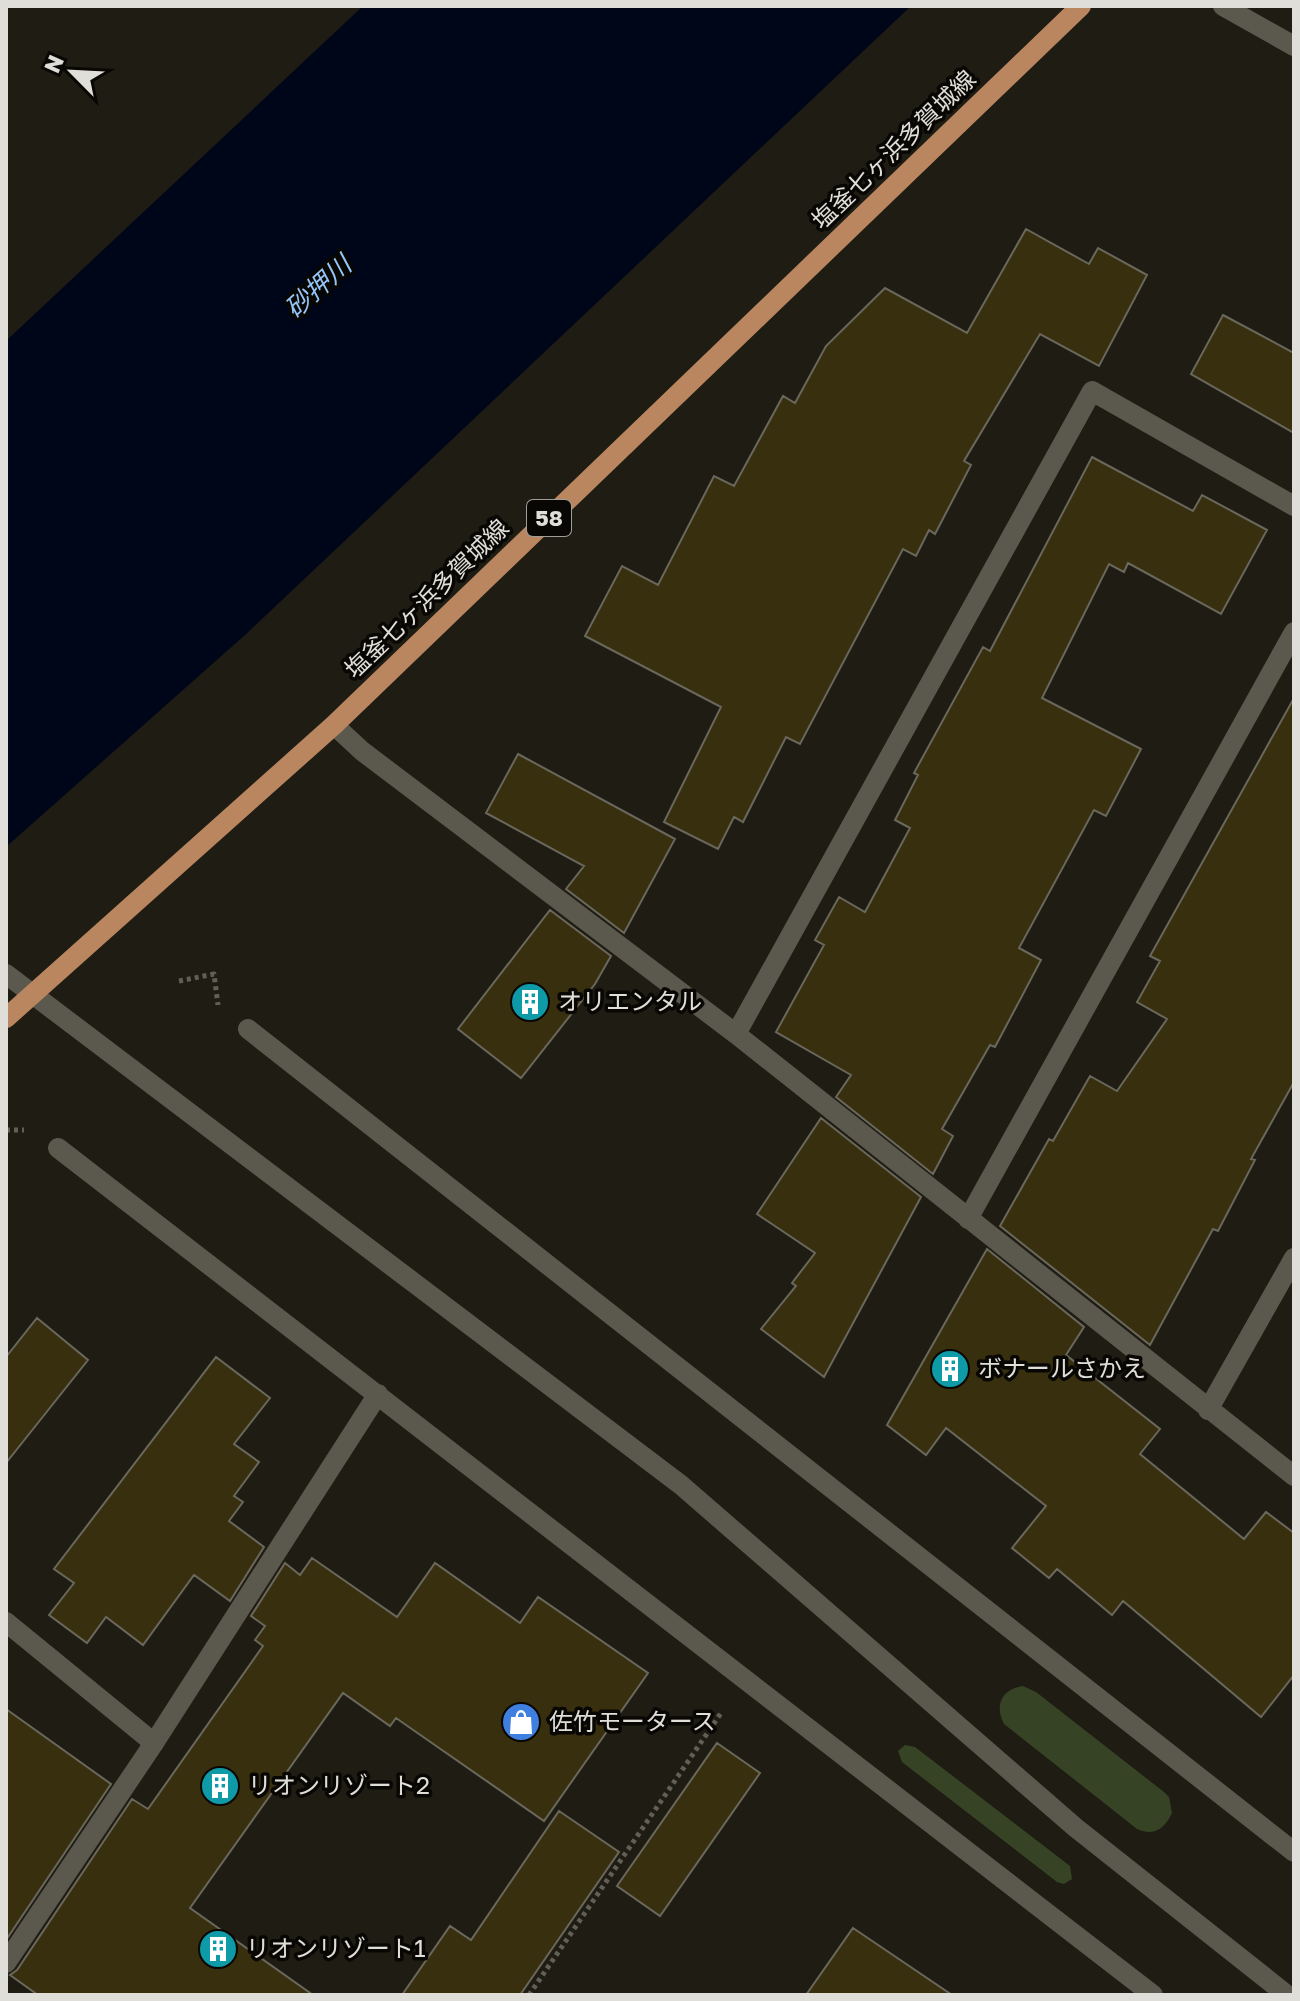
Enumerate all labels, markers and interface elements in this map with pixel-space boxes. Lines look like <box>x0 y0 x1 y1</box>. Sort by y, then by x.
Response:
north arrow <box>32 32 112 112</box>
text: N <box>38 51 69 77</box>
street label: 塩釜七ヶ浜多賀城線 <box>805 63 981 234</box>
water label: 砂押川 <box>278 247 359 324</box>
road number: 58 <box>527 500 571 536</box>
street label: 塩釜七ヶ浜多賀城線 <box>338 512 514 683</box>
building icon: オリエンタル <box>509 981 551 1023</box>
place label: オリエンタル <box>558 986 702 1015</box>
building icon: ボナールさかえ <box>929 1348 971 1390</box>
place label: ボナールさかえ <box>978 1353 1146 1382</box>
shop icon: 佐竹モータース <box>500 1701 542 1743</box>
place label: 佐竹モータース <box>549 1706 716 1735</box>
building icon: リオンリゾート2 <box>199 1765 241 1807</box>
place label: リオンリゾート2 <box>248 1770 430 1799</box>
building icon: リオンリゾート1 <box>197 1928 239 1970</box>
place label: リオンリゾート1 <box>246 1933 426 1962</box>

